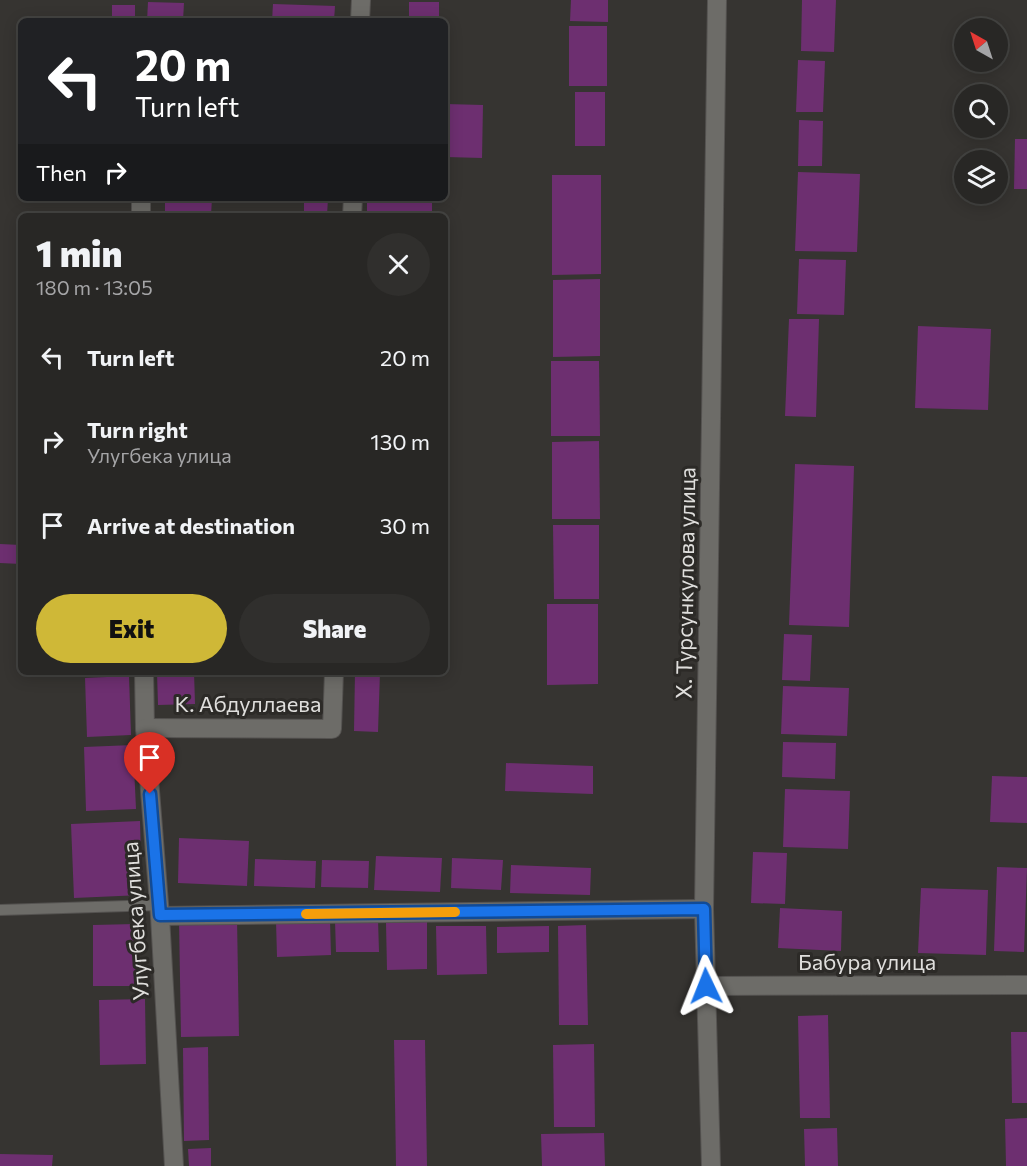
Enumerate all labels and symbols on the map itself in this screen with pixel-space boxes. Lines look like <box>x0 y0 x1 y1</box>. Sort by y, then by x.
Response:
north arrow <box>954 18 1008 72</box>
street label: Х. Турсункулова улица <box>669 467 701 699</box>
street label: К. Абдуллаева <box>175 690 321 717</box>
pin <box>124 732 175 794</box>
street label: Улугбека улица <box>116 841 154 1001</box>
street label: Бабура улица <box>798 948 936 975</box>
position arrow <box>674 954 738 1018</box>

